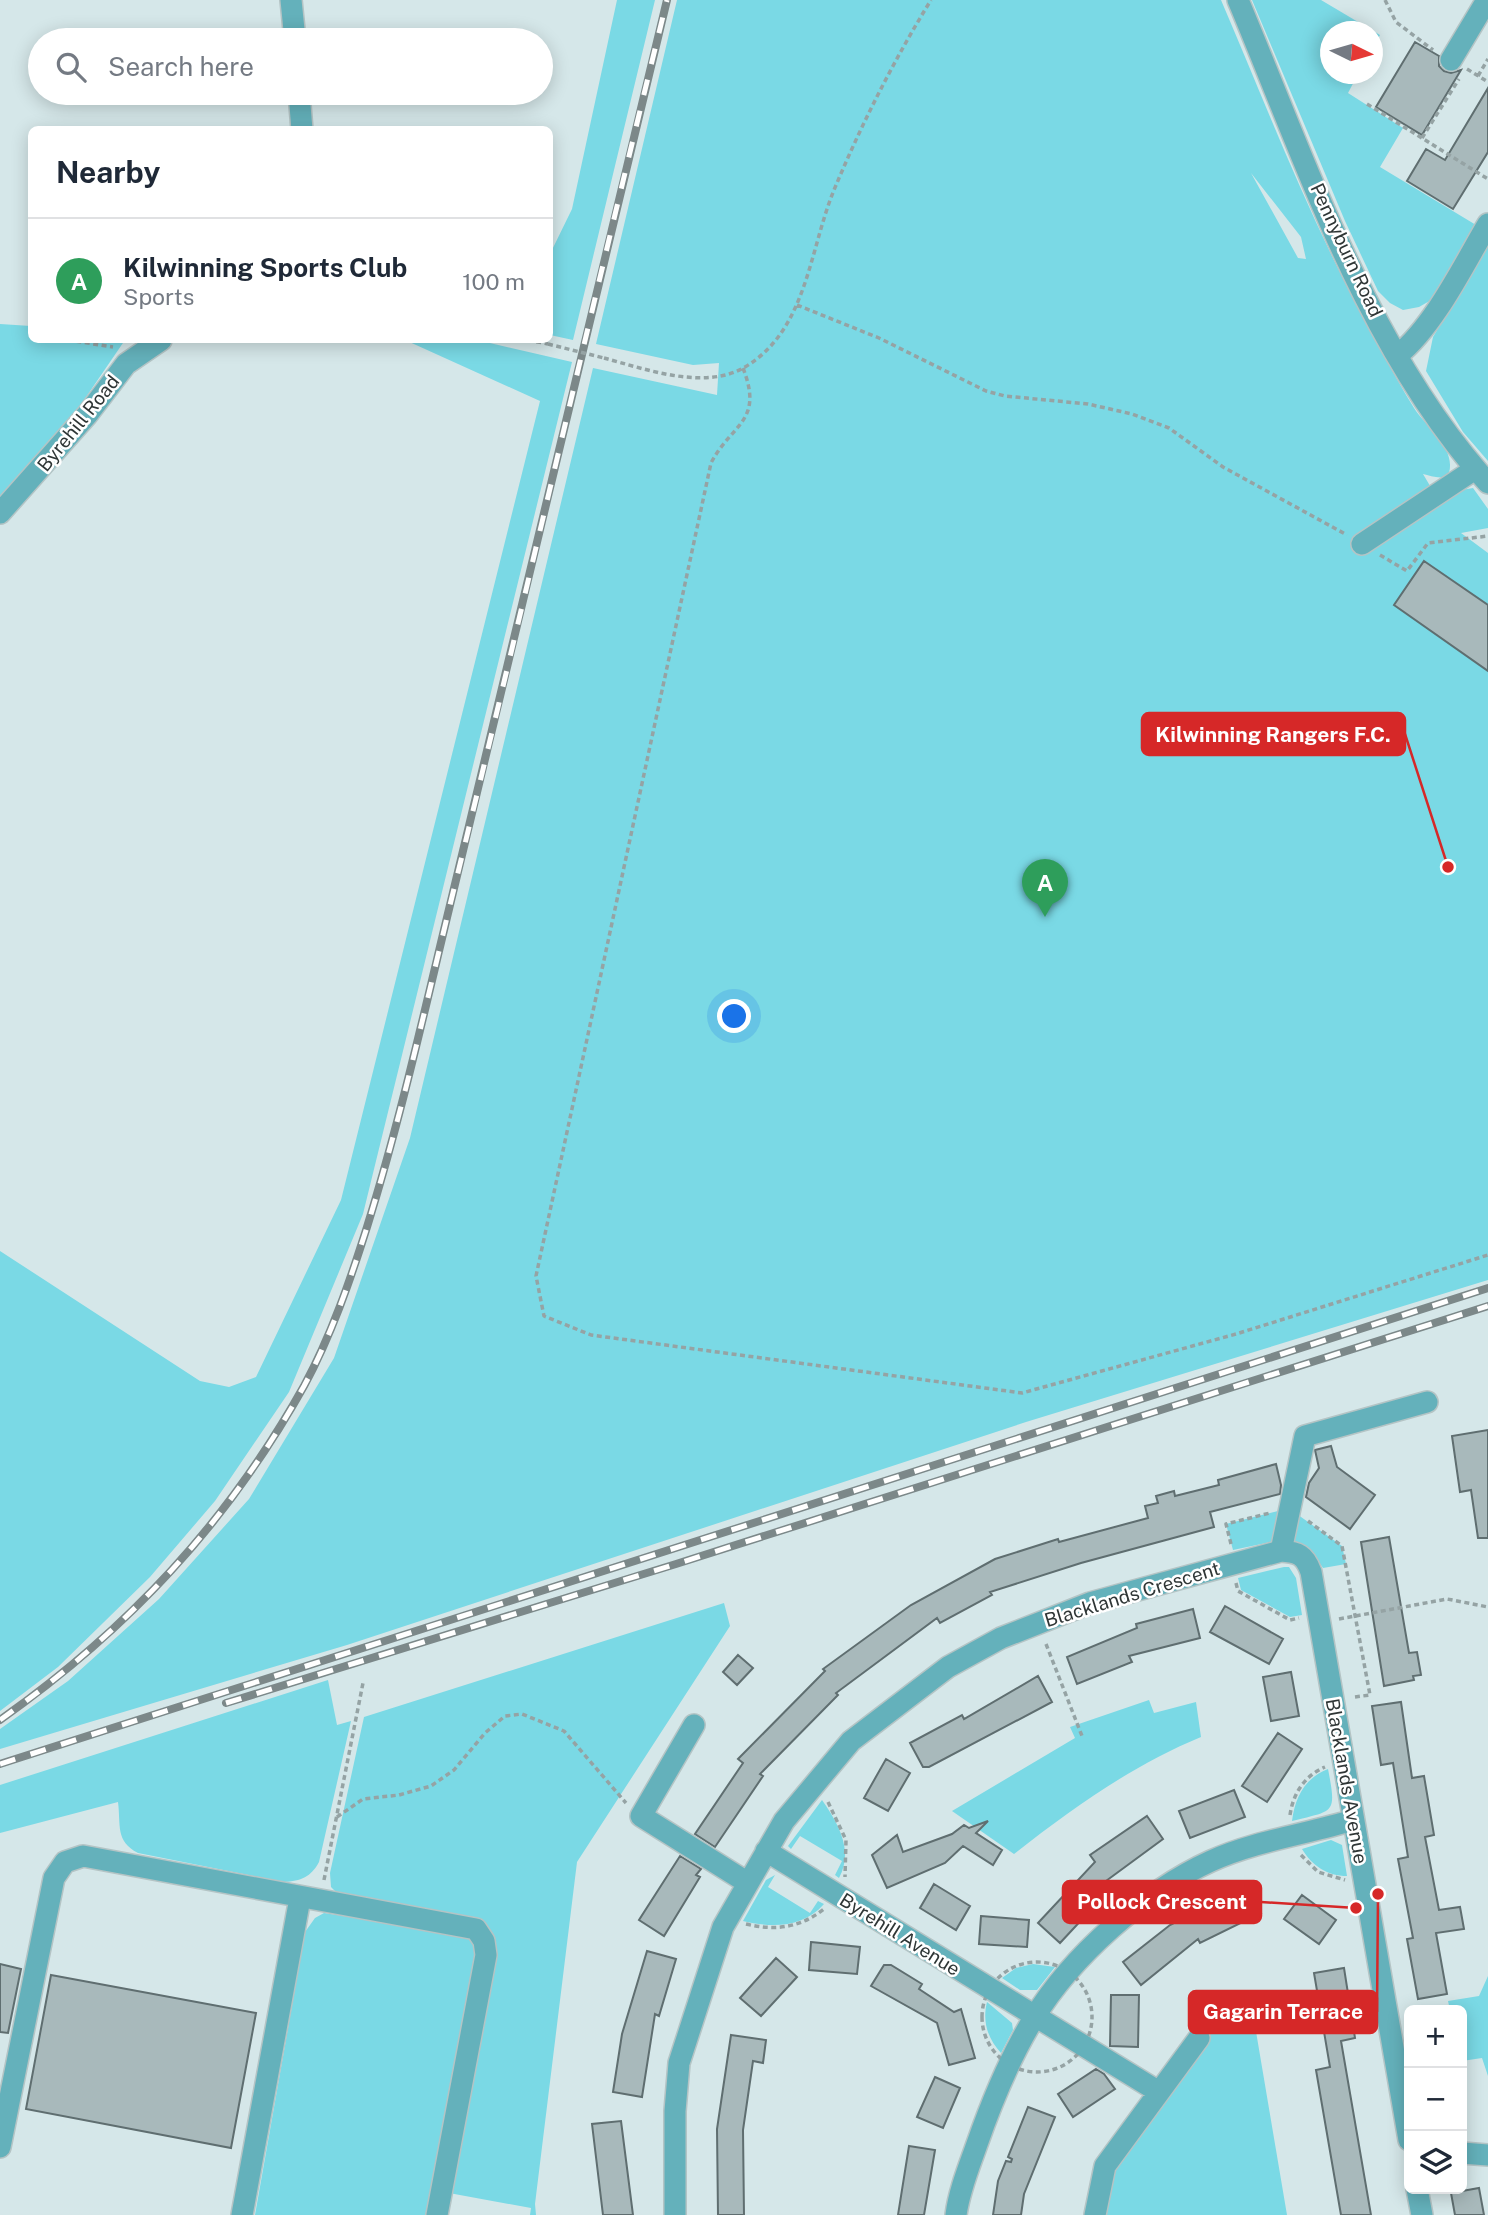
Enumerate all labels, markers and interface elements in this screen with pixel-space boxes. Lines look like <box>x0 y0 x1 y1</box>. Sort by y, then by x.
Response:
north arrow <box>1320 21 1383 84</box>
search box <box>28 28 553 105</box>
icon: search <box>52 48 90 86</box>
text: Search here <box>108 51 254 82</box>
text: Nearby <box>56 154 160 190</box>
street label: Pennyburn Road <box>1306 180 1388 320</box>
text: Kilwinning Sports Club <box>123 252 407 283</box>
text: A <box>71 268 87 295</box>
text: 100 m <box>462 268 525 295</box>
text: Sports <box>123 283 194 310</box>
street label: Byrehill Road <box>32 370 124 476</box>
callout: Kilwinning Rangers F.C. <box>1142 713 1405 755</box>
text: Kilwinning Rangers F.C. <box>1155 722 1391 747</box>
pin: A <box>1022 859 1068 917</box>
your location <box>717 999 751 1033</box>
street label: Blacklands Crescent <box>1042 1557 1222 1631</box>
street label: Blacklands Avenue <box>1322 1697 1372 1865</box>
callout: Pollock Crescent <box>1063 1881 1261 1923</box>
street label: Byrehill Avenue <box>836 1888 964 1980</box>
text: Pollock Crescent <box>1077 1889 1247 1914</box>
callout: Gagarin Terrace <box>1189 1991 1377 2033</box>
text: Gagarin Terrace <box>1203 1999 1363 2024</box>
map controls <box>1404 2005 1467 2194</box>
button: + <box>1404 2005 1467 2068</box>
button: − <box>1404 2068 1467 2131</box>
button: layers <box>1404 2131 1467 2194</box>

